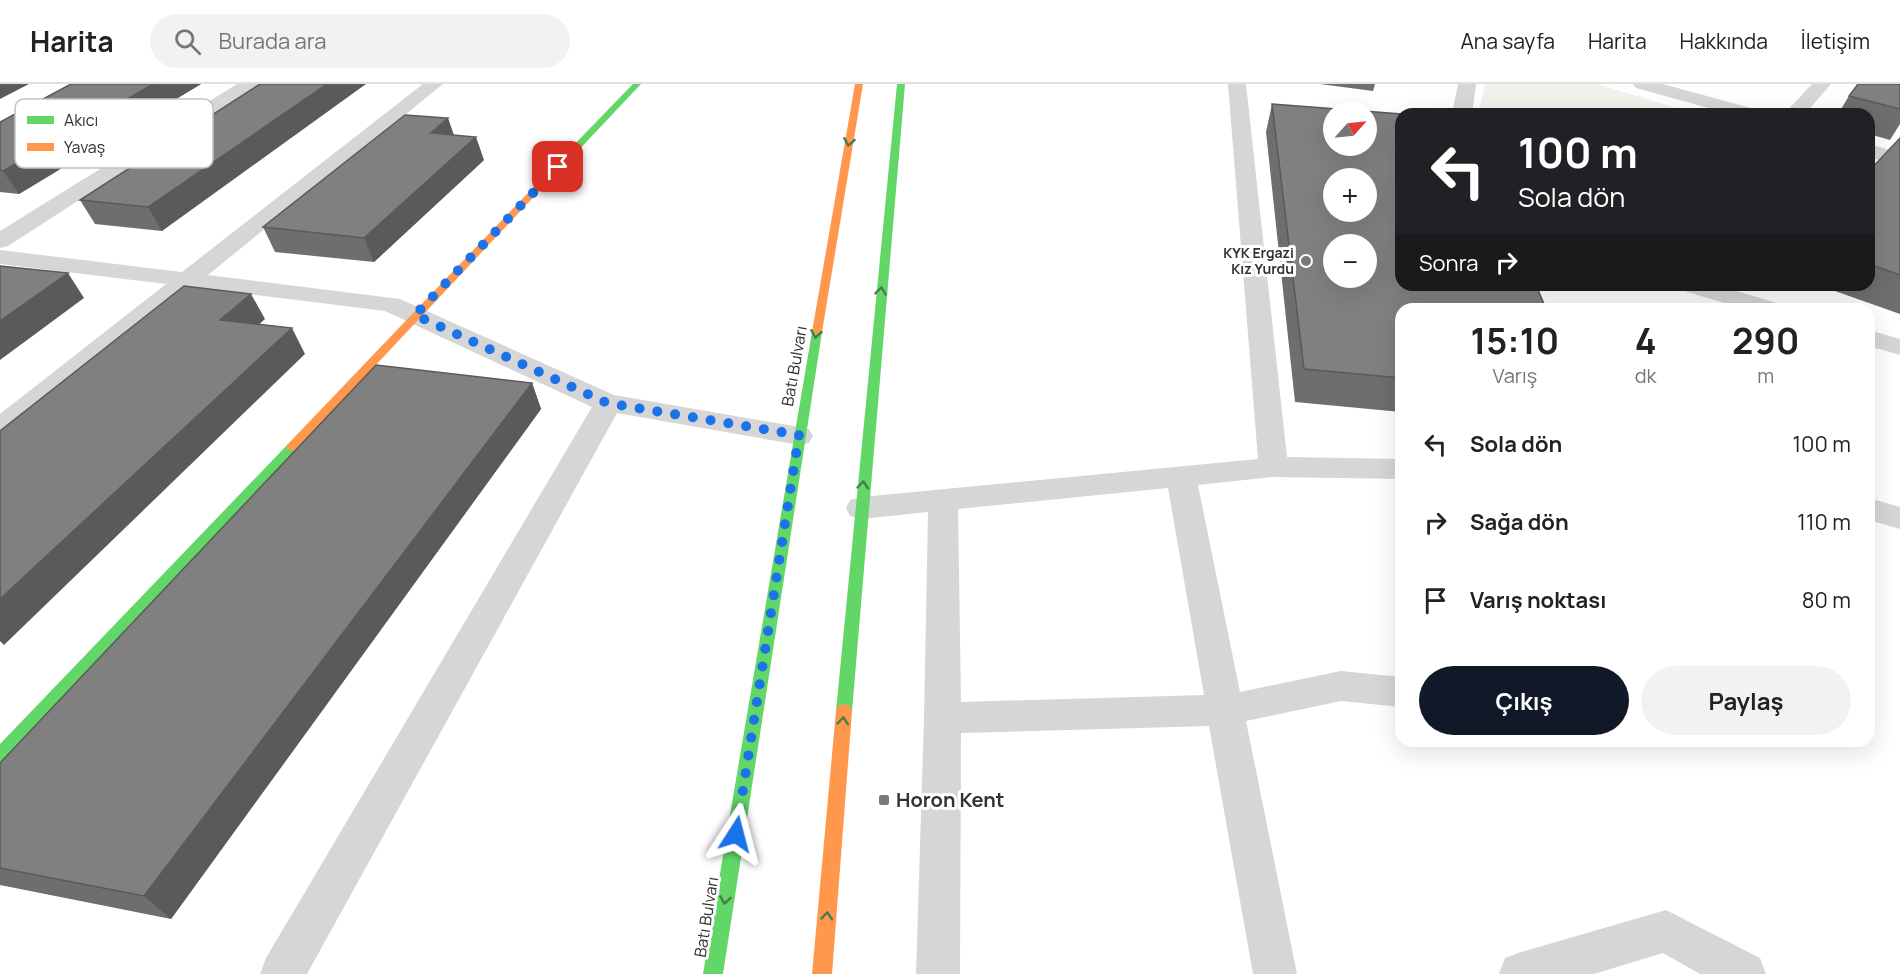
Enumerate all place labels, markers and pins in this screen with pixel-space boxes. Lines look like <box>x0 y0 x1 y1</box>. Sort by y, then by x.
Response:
pin <box>532 141 583 192</box>
place label: KYK Ergazi Kız Yurdu <box>1223 243 1294 278</box>
marker: KYK Ergazi Kız Yurdu <box>1299 254 1313 268</box>
place label: Horon Kent <box>896 786 1005 813</box>
marker: Horon Kent <box>877 793 891 807</box>

